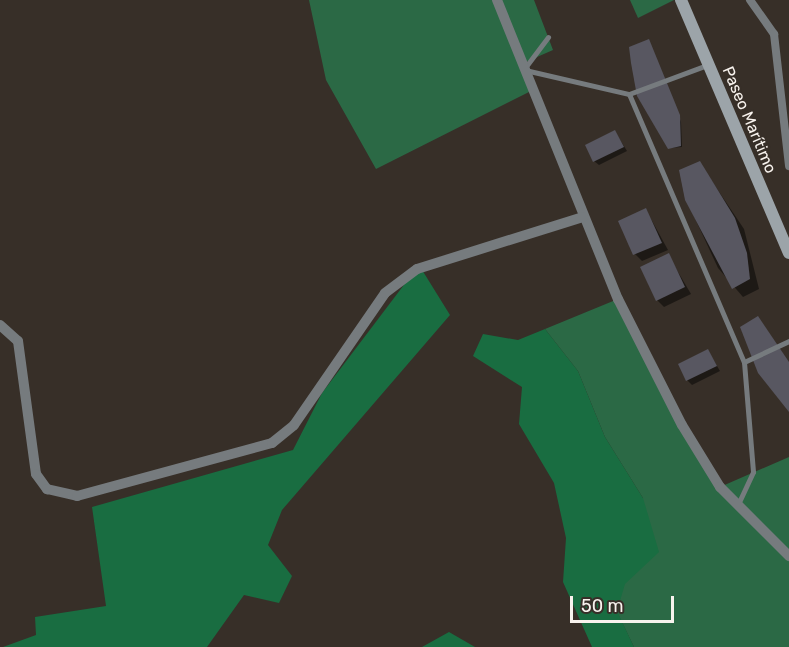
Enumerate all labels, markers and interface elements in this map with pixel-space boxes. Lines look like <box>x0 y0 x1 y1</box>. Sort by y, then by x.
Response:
street label: Paseo Marítimo <box>718 64 780 176</box>
scale bar <box>573 584 676 622</box>
text: 50 m <box>581 595 624 617</box>

